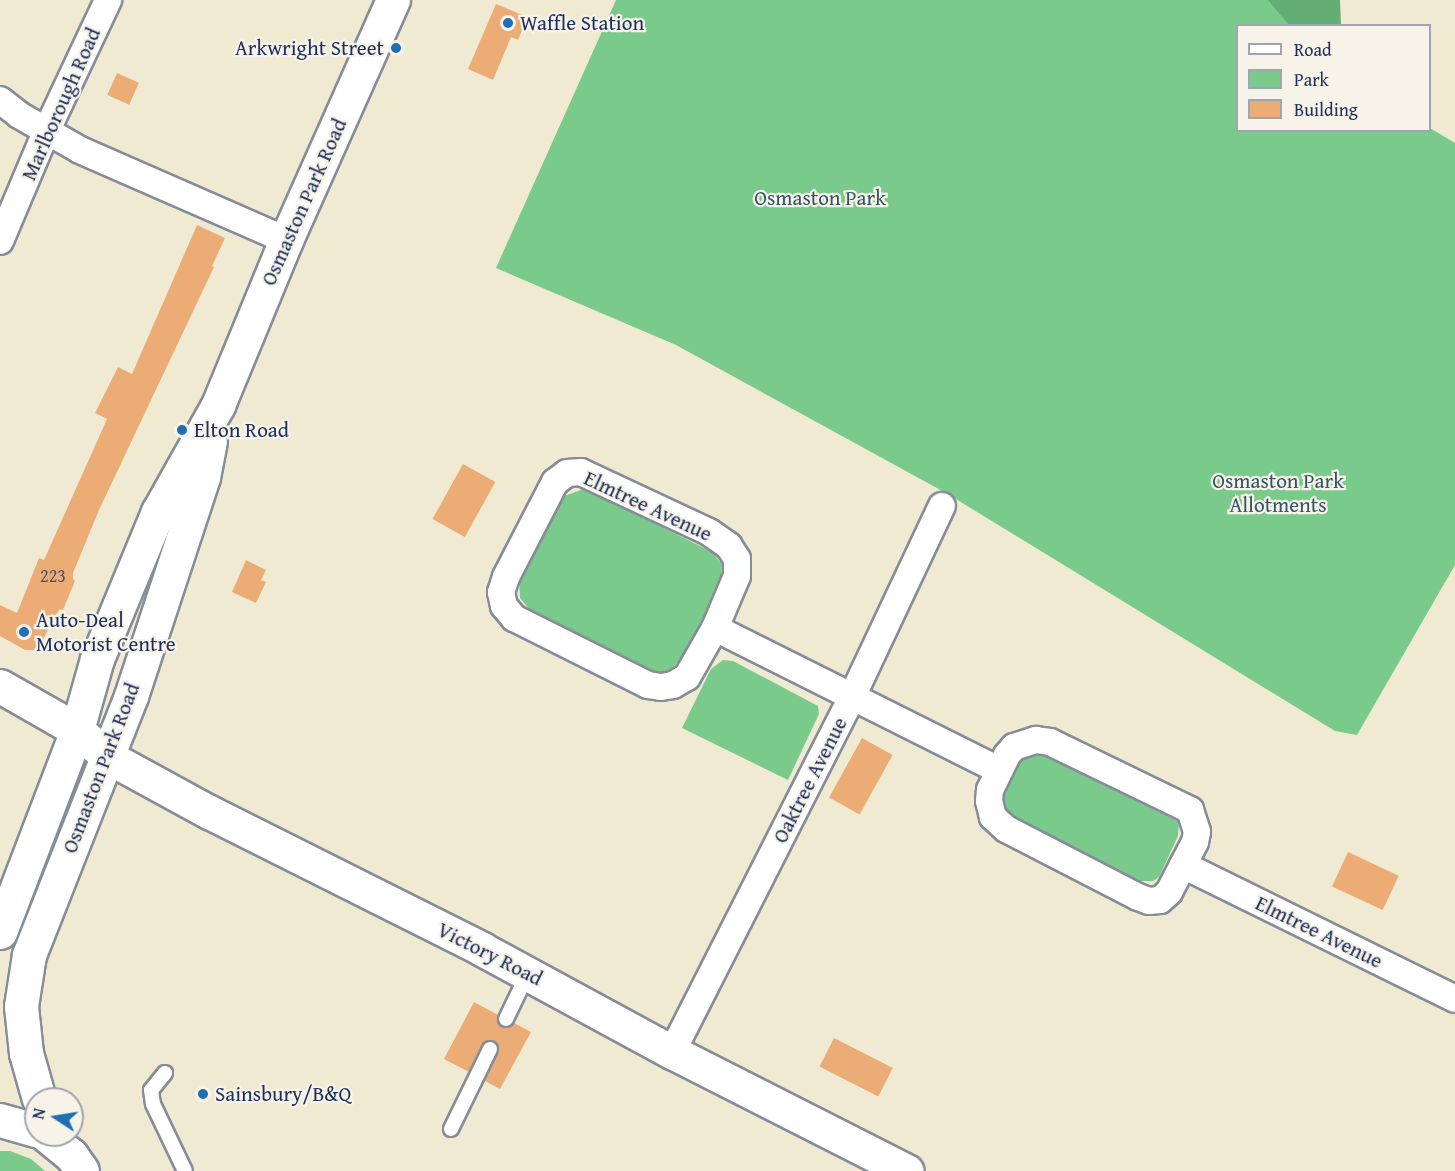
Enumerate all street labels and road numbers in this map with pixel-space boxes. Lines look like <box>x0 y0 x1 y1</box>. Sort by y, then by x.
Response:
street label: Marlborough Road <box>16 24 106 184</box>
street label: Osmaston Park Road <box>256 115 352 289</box>
street label: Elmtree Avenue <box>580 465 716 547</box>
street label: Osmaston Park Road <box>57 679 145 857</box>
street label: Oaktree Avenue <box>767 713 853 847</box>
street label: Elmtree Avenue <box>1251 890 1387 974</box>
street label: Victory Road <box>433 917 547 991</box>

